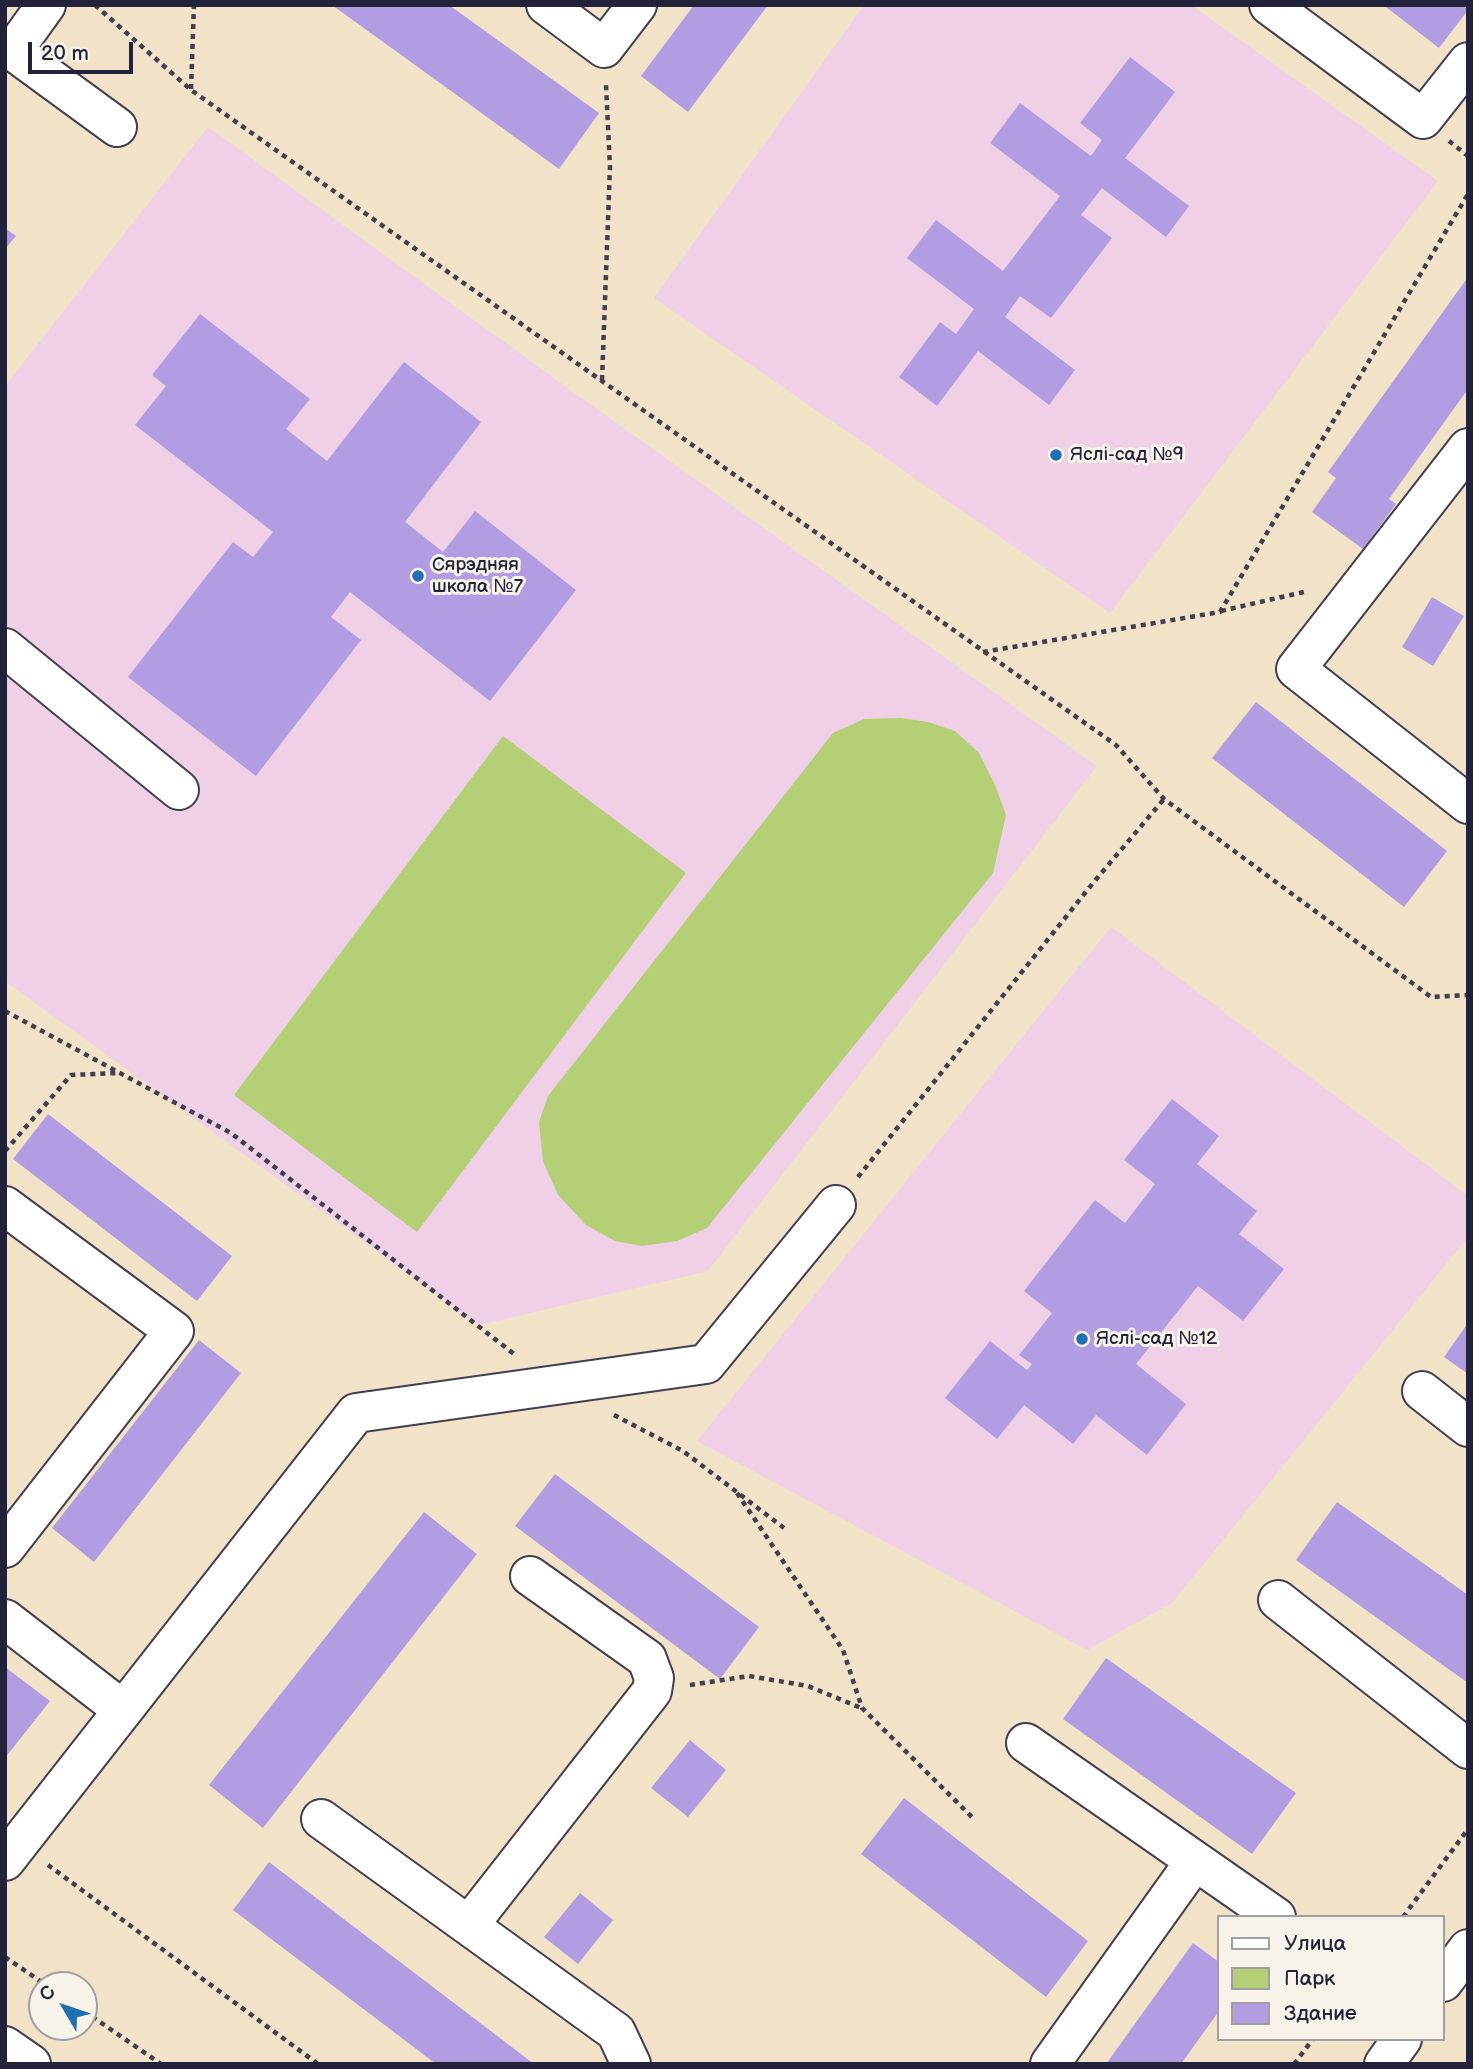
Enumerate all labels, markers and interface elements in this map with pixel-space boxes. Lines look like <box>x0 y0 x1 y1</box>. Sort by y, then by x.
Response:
scale bar <box>32 28 136 72</box>
text: 20 m <box>41 41 89 66</box>
place label: Яслі-сад №9 <box>1070 444 1184 466</box>
marker: Яслі-сад №9 <box>1048 447 1064 463</box>
place label: Сярэдняя школа №7 <box>432 554 523 598</box>
marker: Сярэдняя школа №7 <box>410 568 426 584</box>
place label: Яслі-сад №12 <box>1096 1328 1217 1350</box>
marker: Яслі-сад №12 <box>1074 1331 1090 1347</box>
legend <box>1218 1915 1445 2041</box>
text: Улица <box>1284 1931 1346 1956</box>
text: Парк <box>1284 1966 1335 1991</box>
north arrow <box>28 1971 98 2041</box>
text: С <box>35 1981 61 2006</box>
text: Здание <box>1284 2001 1357 2026</box>

